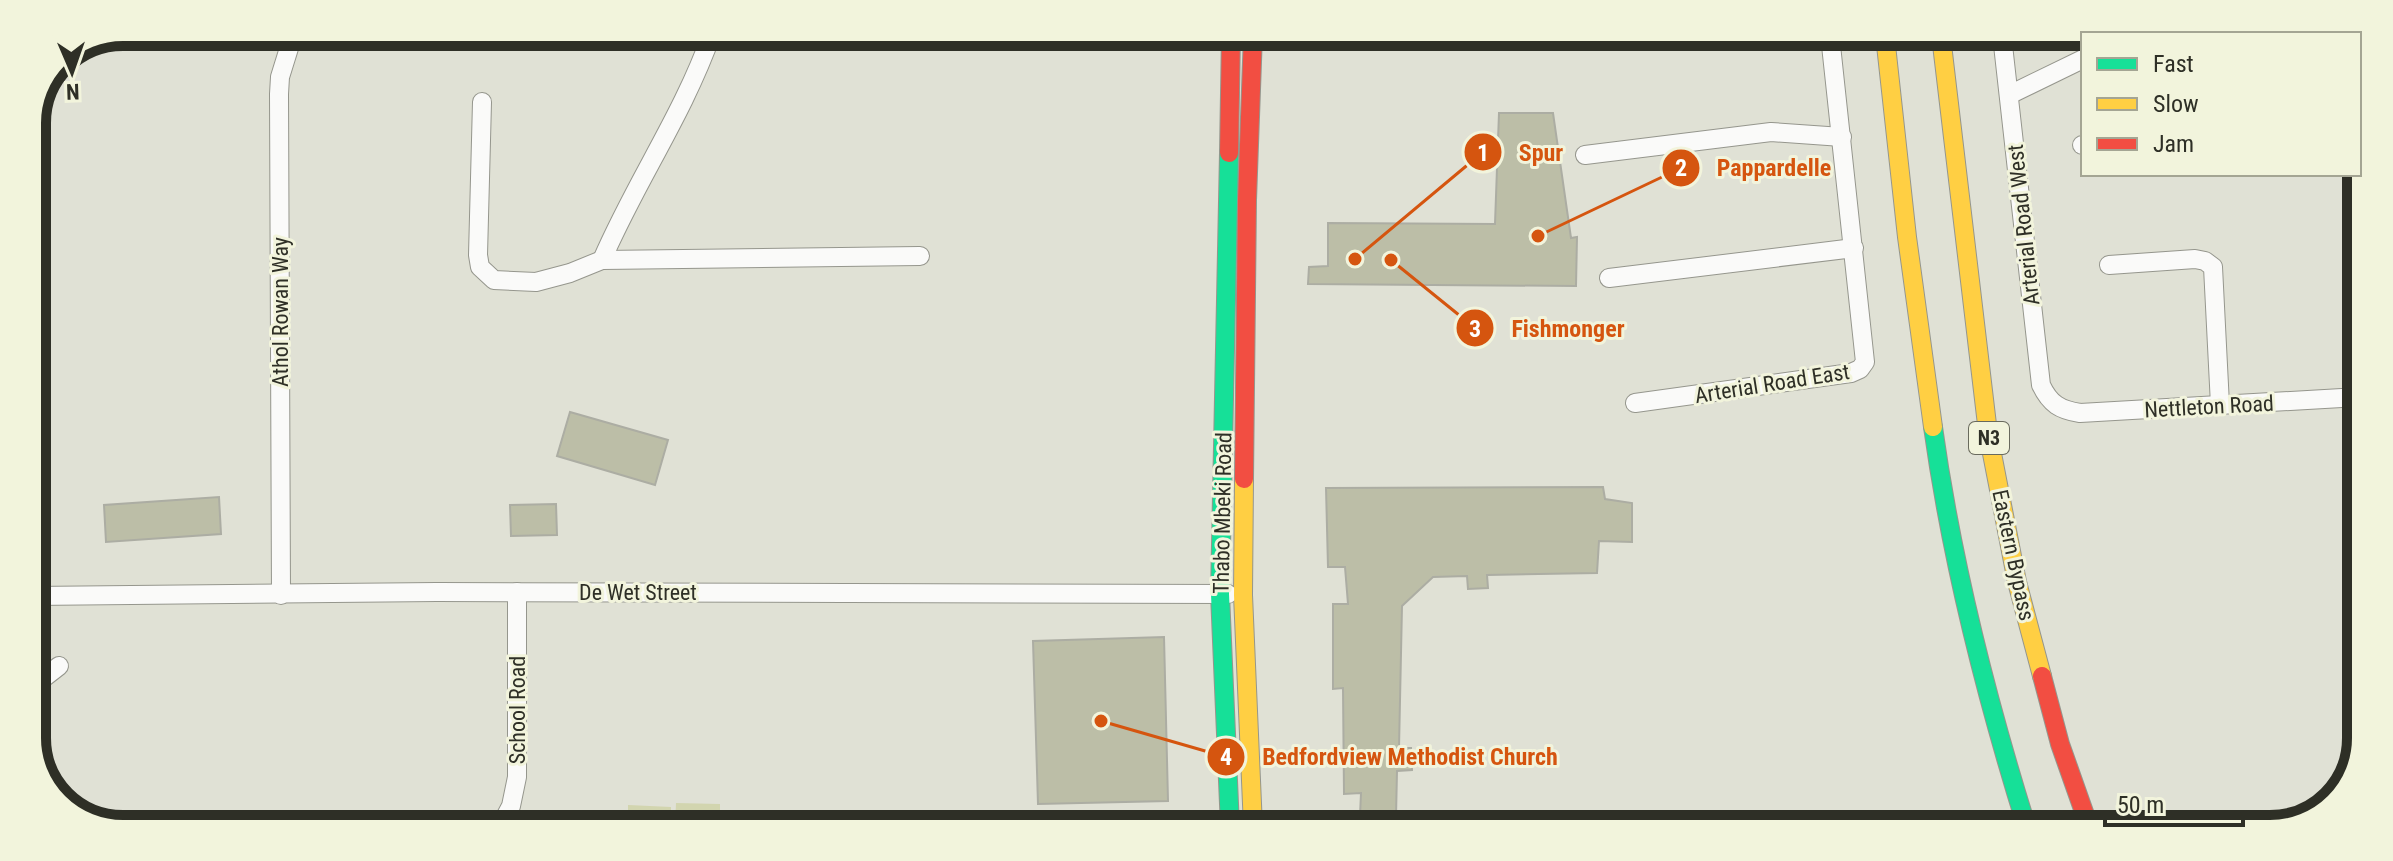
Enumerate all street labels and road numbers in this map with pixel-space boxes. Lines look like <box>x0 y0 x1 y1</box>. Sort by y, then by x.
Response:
street label: Arterial Road West <box>2003 143 2044 307</box>
street label: Athol Rowan Way <box>268 237 293 387</box>
street label: Arterial Road East <box>1693 359 1851 408</box>
street label: Nettleton Road <box>2144 391 2274 422</box>
road number: N3 <box>1969 422 2009 454</box>
street label: Thabo Mbeki Road <box>1209 432 1236 594</box>
street label: Eastern Bypass <box>1987 487 2040 623</box>
street label: De Wet Street <box>579 580 697 605</box>
street label: School Road <box>505 656 530 764</box>

